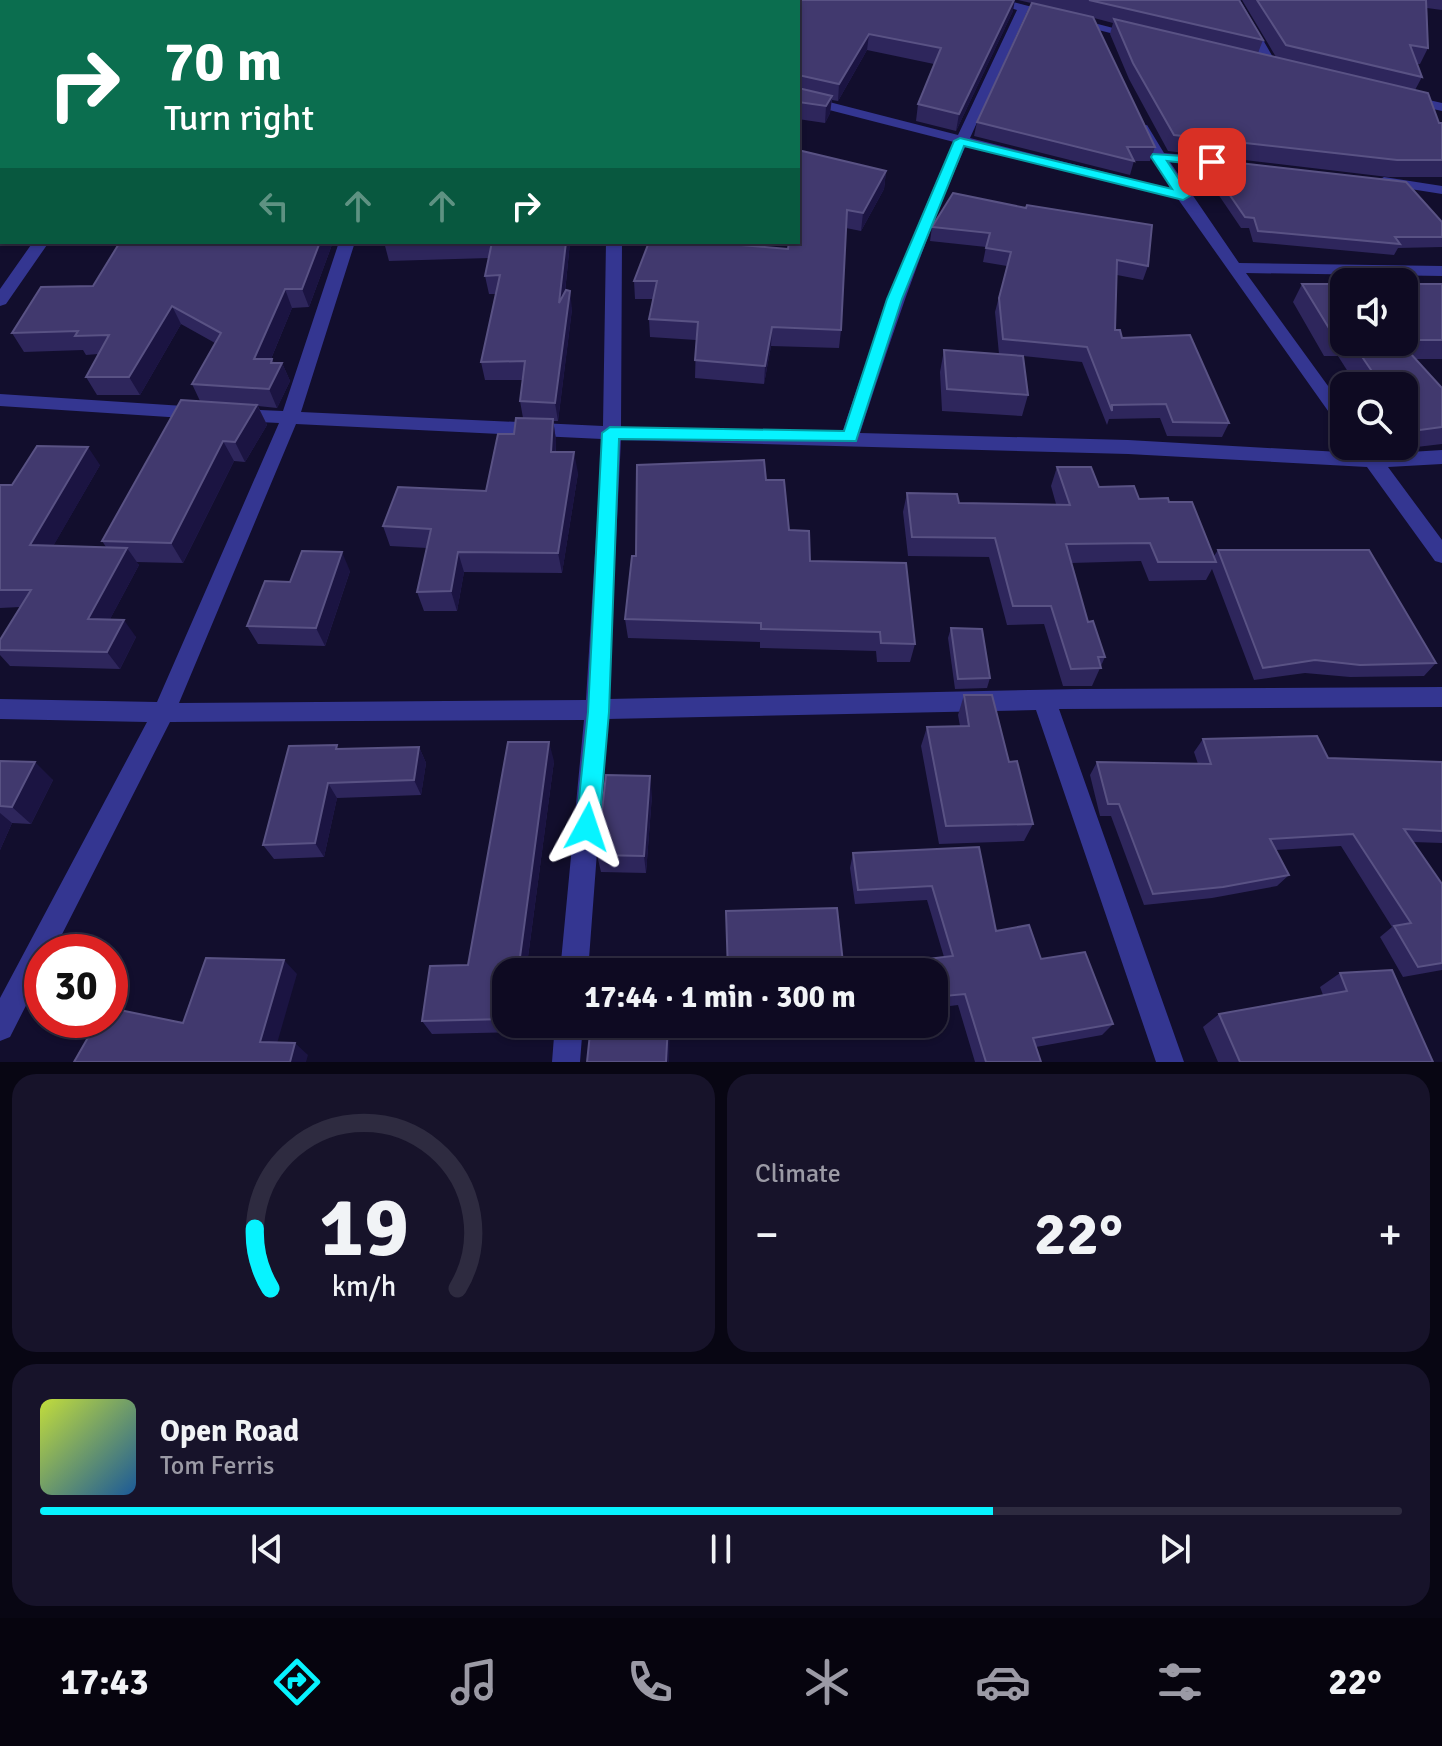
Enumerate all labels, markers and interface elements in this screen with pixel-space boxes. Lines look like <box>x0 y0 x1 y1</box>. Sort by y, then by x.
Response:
text: 70 m <box>164 27 282 96</box>
icon: right <box>32 32 136 136</box>
text: Turn right <box>164 96 314 141</box>
pin <box>1178 128 1246 196</box>
icon: arrive <box>1190 140 1234 184</box>
icon: left <box>252 184 296 228</box>
icon: ahead <box>336 184 380 228</box>
icon: ahead <box>420 184 464 228</box>
icon: right <box>504 184 548 228</box>
map controls <box>1330 268 1418 460</box>
button: sound <box>1330 268 1418 356</box>
button: search <box>1330 372 1418 460</box>
position arrow <box>545 785 629 869</box>
speed limit sign: 30 <box>24 934 128 1038</box>
text: 17:44 · 1 min · 300 m <box>584 979 856 1016</box>
text: Climate <box>755 1158 841 1190</box>
text: 19 <box>319 1177 408 1279</box>
text: 22° <box>1034 1198 1123 1272</box>
text: − <box>755 1208 779 1262</box>
text: + <box>1378 1208 1402 1262</box>
text: km/h <box>331 1269 396 1304</box>
text: Open Road <box>160 1413 299 1450</box>
text: Tom Ferris <box>160 1450 274 1482</box>
icon: previous <box>245 1527 289 1571</box>
icon: pause <box>699 1527 743 1571</box>
icon: next <box>1153 1527 1197 1571</box>
icon: directions <box>269 1654 325 1710</box>
icon: music <box>446 1654 502 1710</box>
icon: phone <box>622 1654 678 1710</box>
icon: climate <box>799 1654 855 1710</box>
icon: car <box>975 1654 1031 1710</box>
icon: filters <box>1152 1654 1208 1710</box>
text: 17:43 <box>60 1660 149 1705</box>
text: 22° <box>1328 1660 1382 1705</box>

